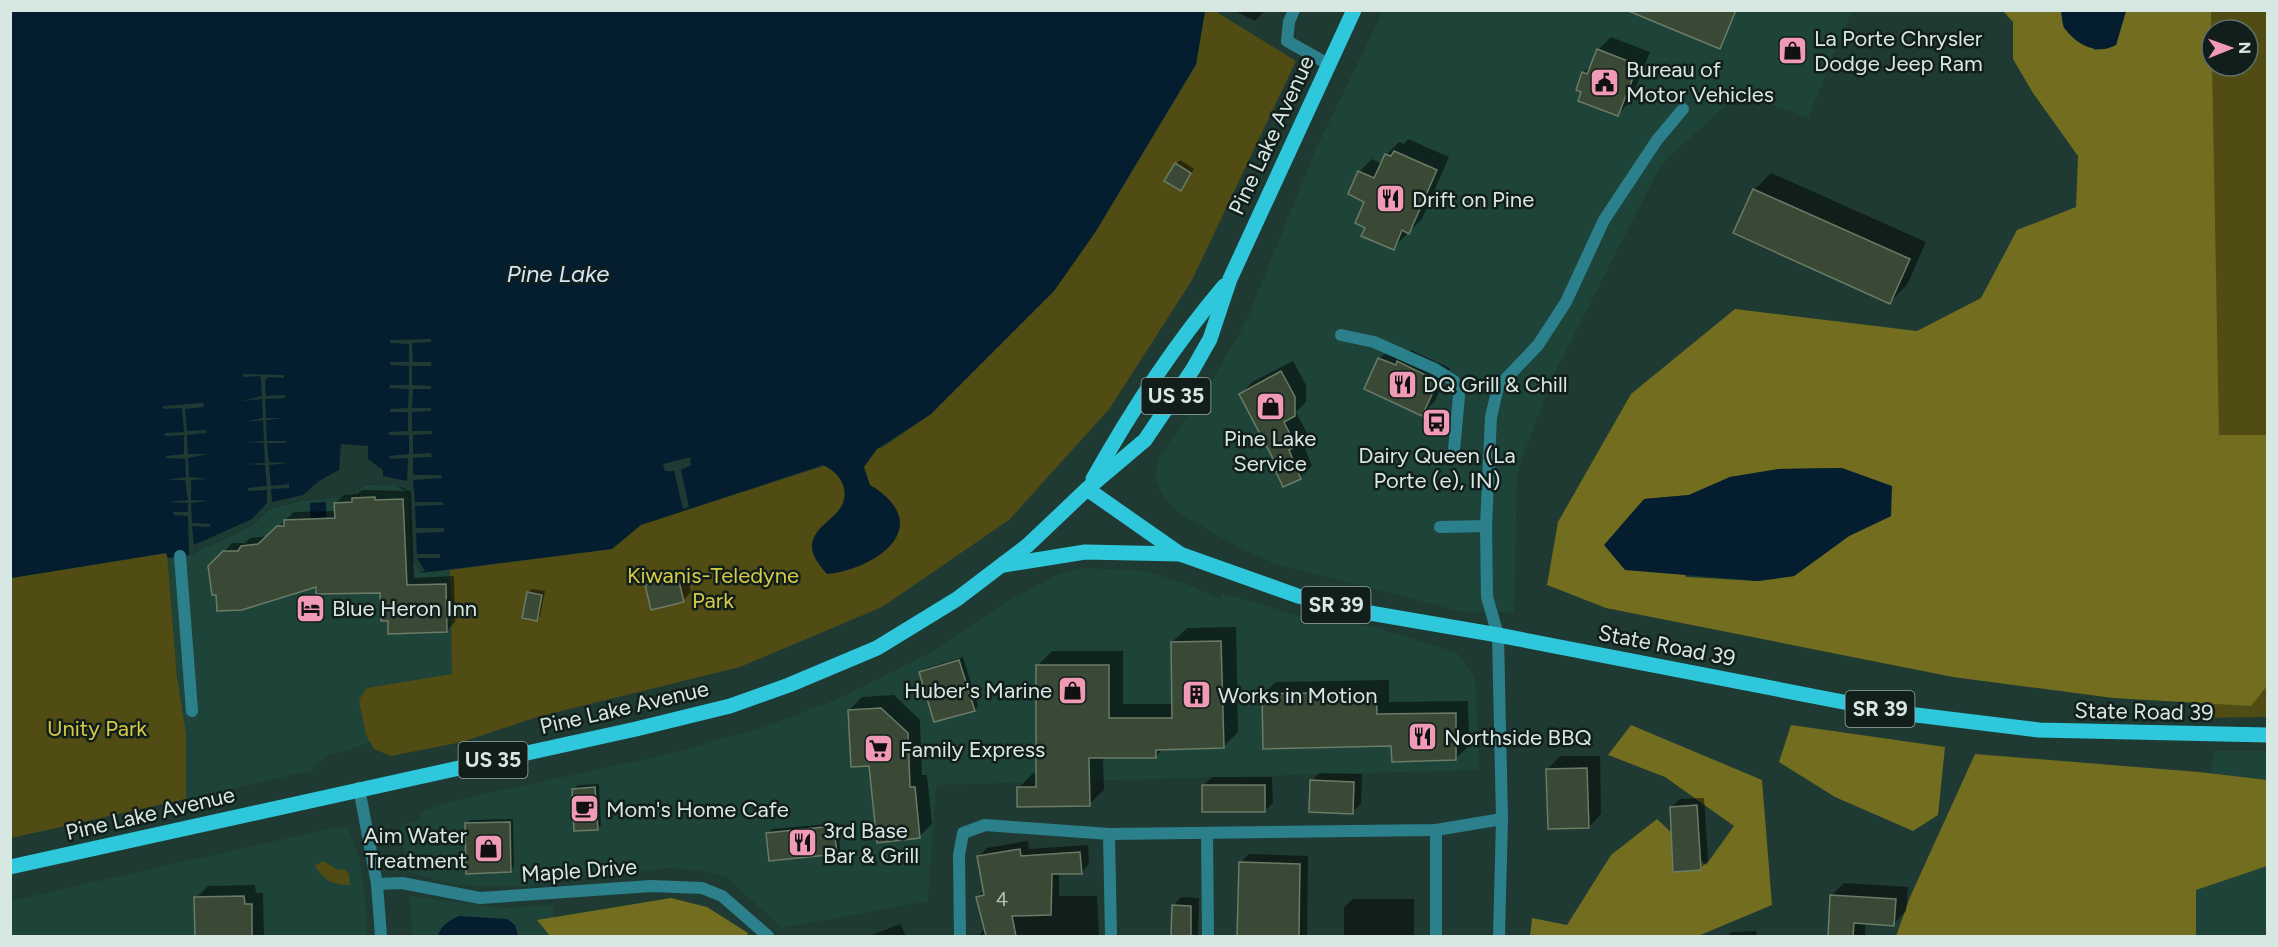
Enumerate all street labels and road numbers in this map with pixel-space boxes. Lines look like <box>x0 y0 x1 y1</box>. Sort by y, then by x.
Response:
street label: Pine Lake Avenue <box>1223 51 1320 219</box>
road number: US 35 <box>1142 378 1210 414</box>
road number: SR 39 <box>1302 587 1370 623</box>
street label: State Road 39 <box>1596 619 1738 672</box>
street label: Pine Lake Avenue <box>537 675 711 740</box>
road number: SR 39 <box>1846 691 1914 727</box>
street label: State Road 39 <box>2074 697 2214 726</box>
road number: US 35 <box>458 742 528 778</box>
street label: Pine Lake Avenue <box>63 781 237 846</box>
street label: Maple Drive <box>520 853 638 888</box>

